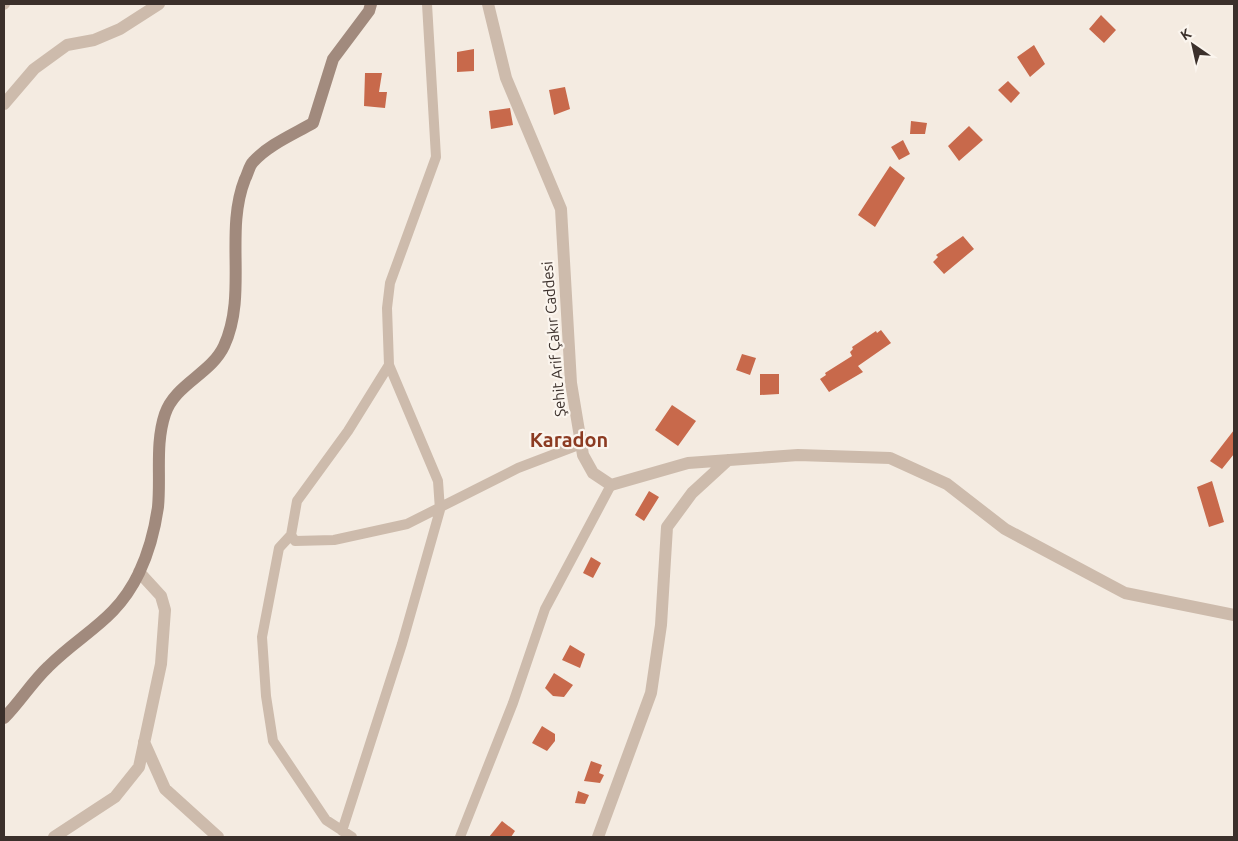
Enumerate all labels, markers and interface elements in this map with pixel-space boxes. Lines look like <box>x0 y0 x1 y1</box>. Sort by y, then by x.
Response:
north arrow <box>1168 20 1218 70</box>
text: K <box>1177 25 1195 43</box>
street label: Şehit Arif Çakır Caddesi <box>538 261 569 418</box>
district label: Karadon <box>530 428 608 451</box>

